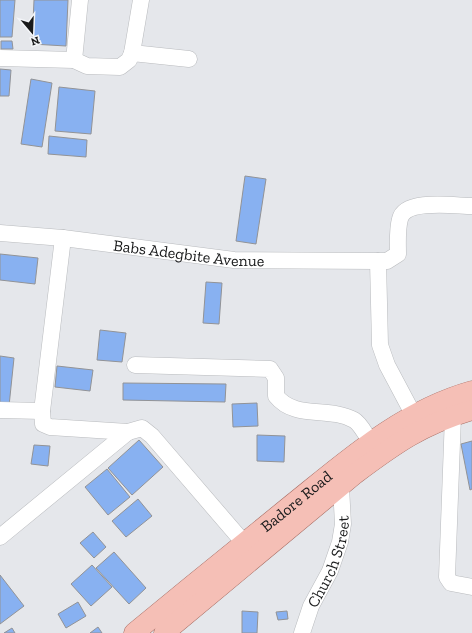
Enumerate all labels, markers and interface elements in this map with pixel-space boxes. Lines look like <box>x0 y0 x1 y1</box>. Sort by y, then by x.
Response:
north arrow <box>12 12 52 52</box>
text: N <box>28 33 41 49</box>
street label: Babs Adegbite Avenue <box>112 236 264 270</box>
street label: Badore Road <box>257 466 336 536</box>
street label: Church Street <box>303 515 353 611</box>

